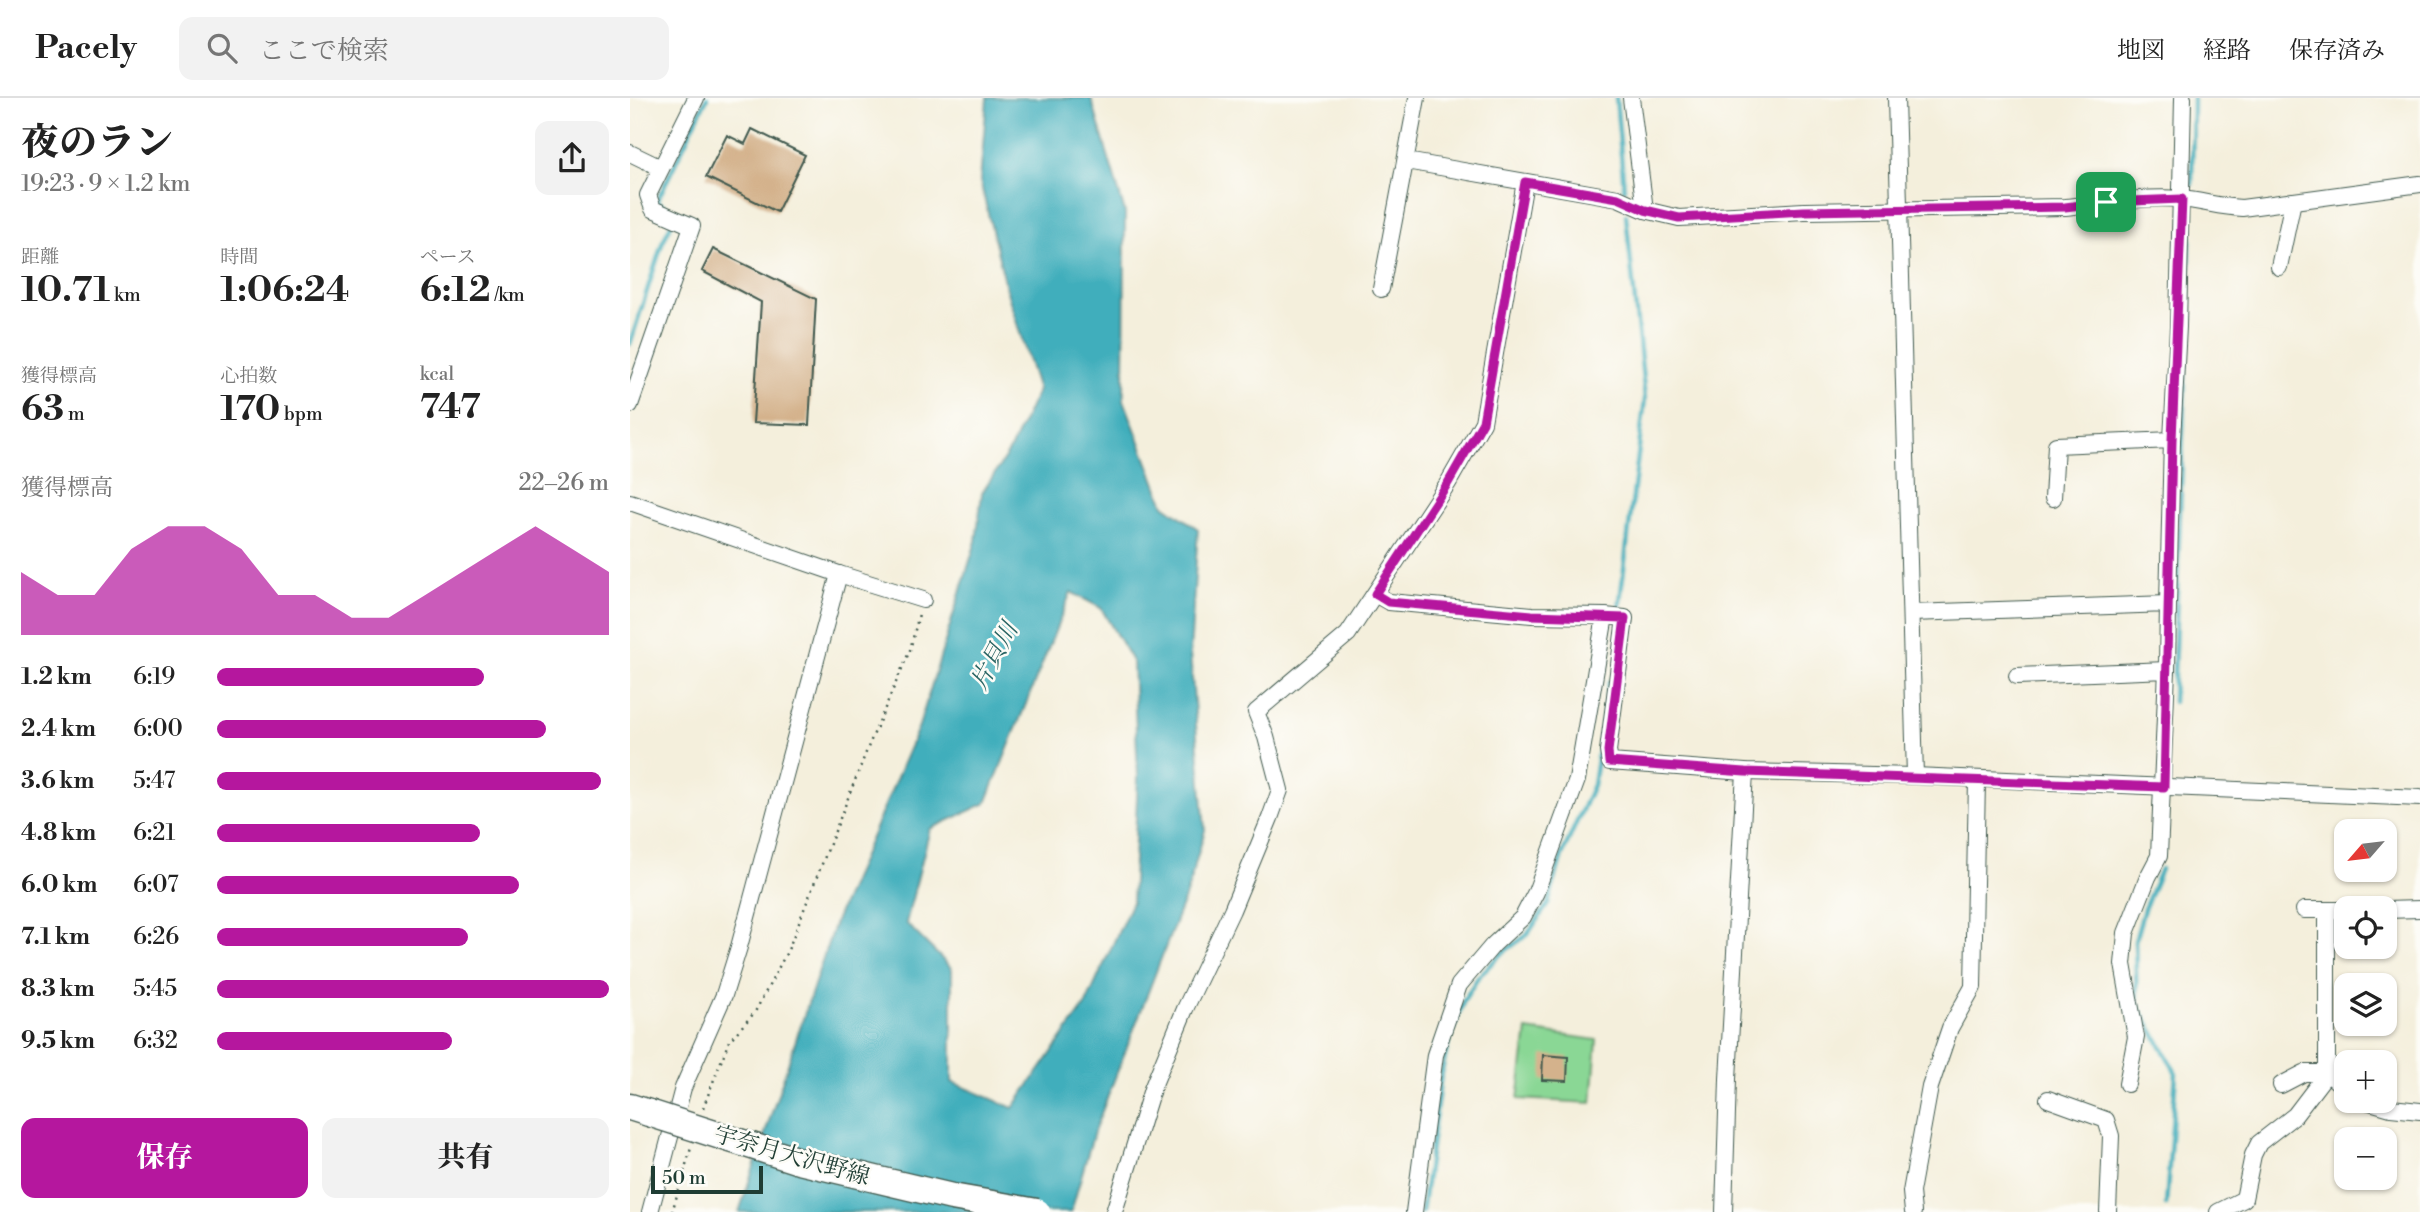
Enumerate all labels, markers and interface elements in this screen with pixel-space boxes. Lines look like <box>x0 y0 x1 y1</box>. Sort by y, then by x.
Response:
search box <box>179 17 669 80</box>
text: Pacely <box>35 28 137 69</box>
icon: search <box>203 29 241 67</box>
text: ここで検索 <box>259 35 389 67</box>
text: 地図 <box>2117 36 2165 66</box>
text: 経路 <box>2203 36 2251 66</box>
text: 保存済み <box>2289 36 2385 66</box>
text: 夜のラン <box>21 120 173 167</box>
button: share <box>535 121 609 195</box>
text: 19:23 · 9 × 1.2 km <box>21 170 191 198</box>
pin <box>2076 172 2136 232</box>
icon: arrive <box>2087 183 2125 221</box>
text: 距離 <box>21 245 59 269</box>
text: 時間 <box>220 245 258 269</box>
text: ペース <box>420 245 476 269</box>
text: 10.71 <box>21 269 110 312</box>
text: 1:06:24 <box>220 269 349 312</box>
text: 6:12 <box>420 269 491 312</box>
text: km <box>110 283 141 307</box>
text: /km <box>491 283 525 307</box>
text: kcal <box>420 362 454 386</box>
text: 獲得標高 <box>21 364 97 388</box>
text: 心拍数 <box>220 364 277 388</box>
text: 747 <box>420 386 481 429</box>
text: 63 <box>21 388 64 431</box>
text: 170 <box>220 388 280 431</box>
text: m <box>64 402 85 426</box>
text: bpm <box>280 402 323 426</box>
text: 22–26 m <box>518 469 609 497</box>
text: 獲得標高 <box>21 474 113 502</box>
water label: 片貝川 <box>965 615 1026 695</box>
text: 1.2 km <box>21 663 92 691</box>
text: 6:19 <box>133 663 175 691</box>
text: 2.4 km <box>21 715 96 743</box>
text: 6:00 <box>133 715 183 743</box>
text: 3.6 km <box>21 767 94 795</box>
text: 5:47 <box>133 767 175 795</box>
text: 4.8 km <box>21 819 96 847</box>
text: 6:21 <box>133 819 175 847</box>
north arrow <box>2334 819 2398 882</box>
map controls <box>2334 819 2397 1190</box>
text: 6.0 km <box>21 871 97 899</box>
text: 6:07 <box>133 871 179 899</box>
button: locate <box>2334 896 2397 959</box>
text: 7.1 km <box>21 923 90 951</box>
text: 6:26 <box>133 923 179 951</box>
button: layers <box>2334 973 2397 1036</box>
text: 8.3 km <box>21 975 95 1003</box>
text: 5:45 <box>133 975 177 1003</box>
text: 9.5 km <box>21 1027 95 1055</box>
text: 6:32 <box>133 1027 178 1055</box>
button: + <box>2334 1050 2397 1113</box>
button: 保存 <box>21 1118 308 1198</box>
button: 共有 <box>322 1118 609 1198</box>
street label: 宇奈月大沢野線 <box>710 1120 873 1192</box>
button: − <box>2334 1127 2397 1190</box>
scale bar <box>651 1163 763 1195</box>
text: 50 m <box>662 1166 706 1190</box>

